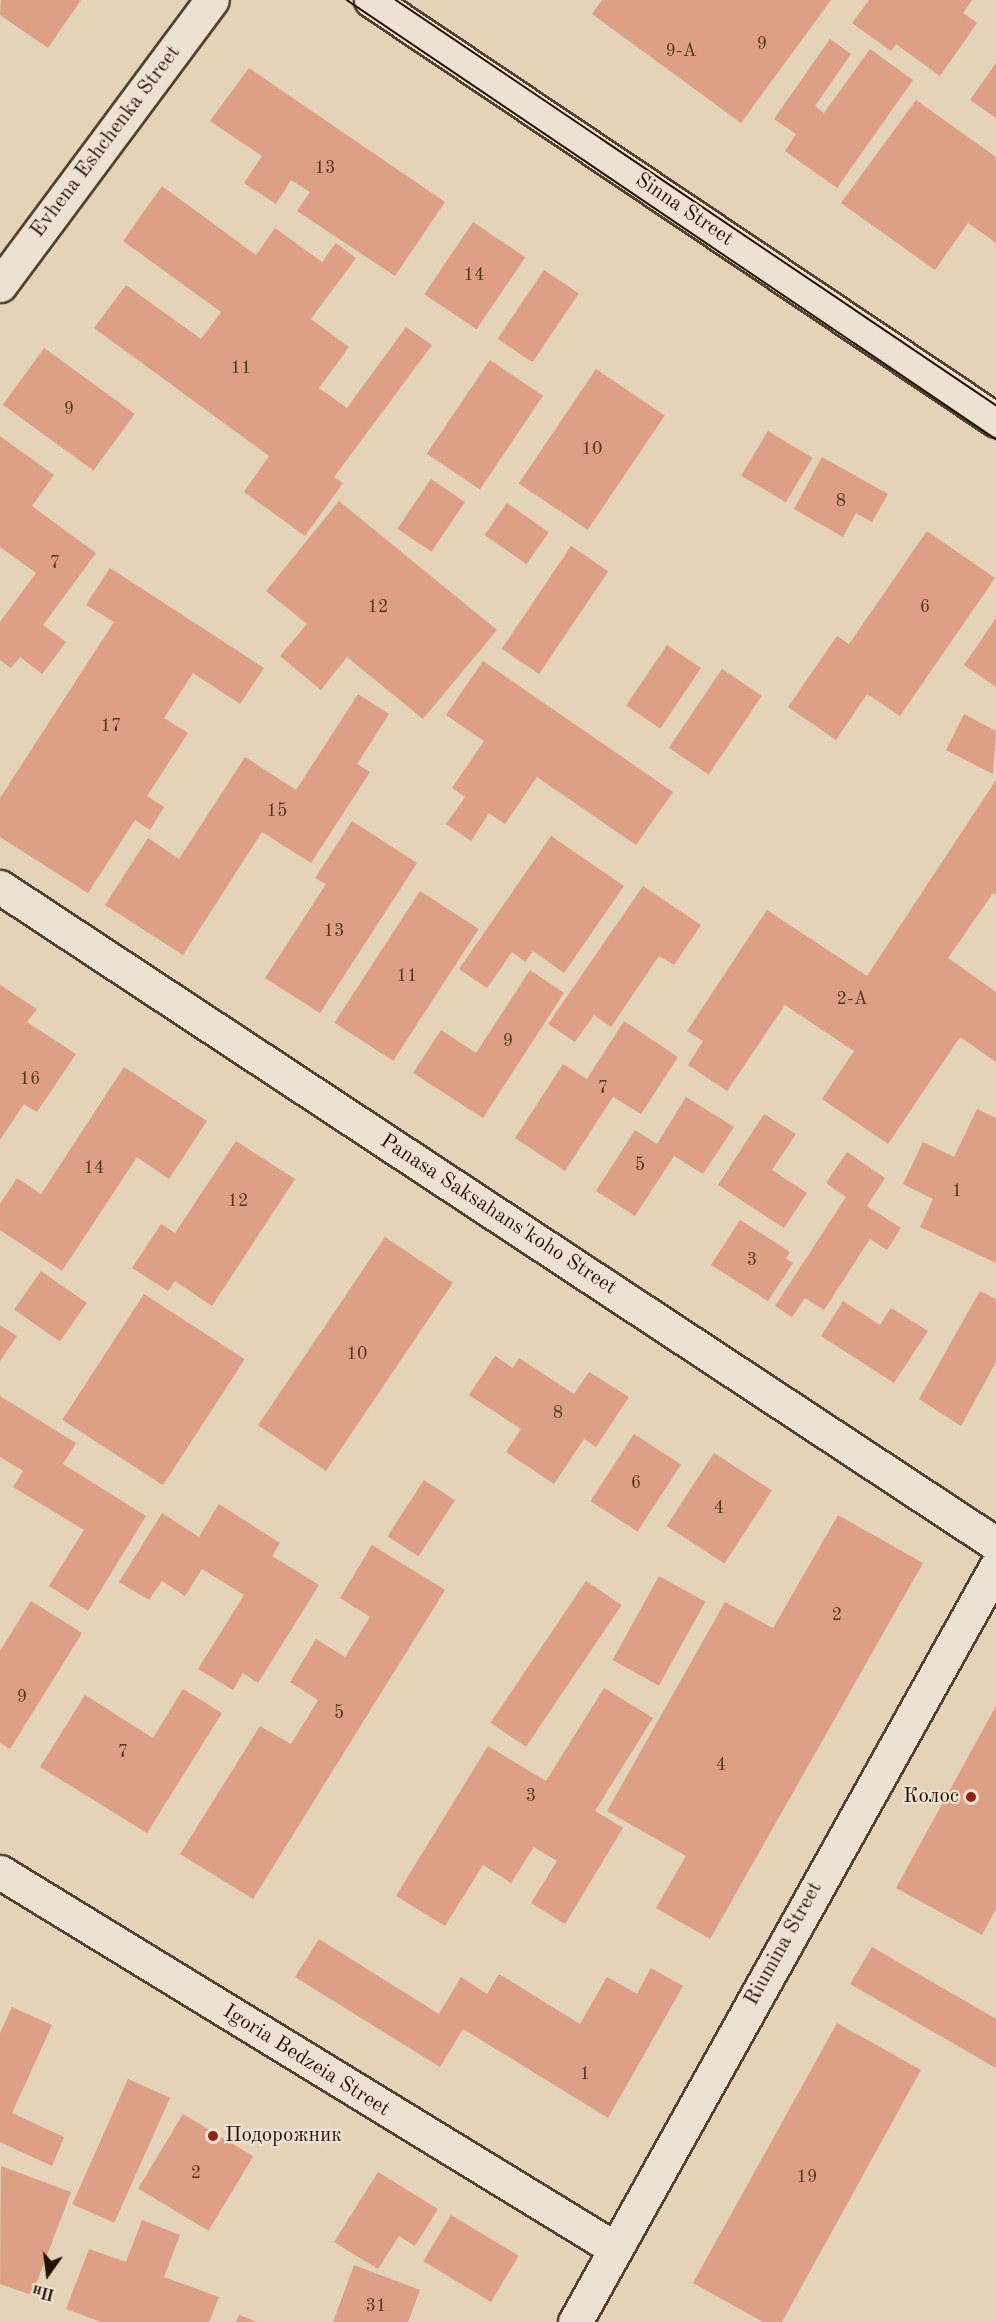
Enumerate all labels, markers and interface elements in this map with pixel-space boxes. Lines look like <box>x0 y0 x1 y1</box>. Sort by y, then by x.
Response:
house number: 9 <box>757 33 767 55</box>
house number: 9-А <box>666 40 696 62</box>
street label: Evhena Eshchenka Street <box>26 41 186 243</box>
house number: 13 <box>315 157 335 179</box>
street label: Sinna Street <box>630 168 738 252</box>
house number: 14 <box>464 264 484 286</box>
house number: 11 <box>231 357 251 379</box>
house number: 9 <box>64 398 74 420</box>
house number: 10 <box>582 438 602 460</box>
house number: 8 <box>836 490 846 512</box>
house number: 7 <box>50 552 60 574</box>
house number: 12 <box>368 596 388 618</box>
house number: 6 <box>920 596 930 618</box>
house number: 17 <box>101 715 121 737</box>
house number: 15 <box>267 800 287 822</box>
house number: 13 <box>324 920 344 942</box>
house number: 11 <box>397 965 417 987</box>
house number: 2-А <box>837 988 867 1010</box>
house number: 9 <box>503 1030 513 1052</box>
house number: 16 <box>20 1068 40 1090</box>
house number: 7 <box>598 1077 608 1099</box>
street label: Panasa Saksahans'koho Street <box>375 1129 621 1301</box>
house number: 5 <box>635 1154 645 1176</box>
house number: 14 <box>84 1157 104 1179</box>
house number: 1 <box>952 1180 962 1202</box>
house number: 12 <box>228 1190 248 1212</box>
house number: 3 <box>747 1249 757 1271</box>
house number: 10 <box>347 1343 367 1365</box>
house number: 8 <box>553 1402 563 1424</box>
house number: 6 <box>631 1472 641 1494</box>
house number: 4 <box>714 1497 724 1519</box>
house number: 2 <box>832 1604 842 1626</box>
house number: 9 <box>17 1686 27 1708</box>
house number: 5 <box>334 1702 344 1724</box>
house number: 7 <box>118 1741 128 1763</box>
house number: 4 <box>716 1754 726 1776</box>
place label: Колос <box>903 1784 959 1810</box>
house number: 3 <box>526 1785 536 1807</box>
marker: Колос <box>964 1790 978 1804</box>
street label: Riumina Street <box>740 1878 828 2010</box>
street label: Igoria Bedzeia Street <box>218 1999 394 2123</box>
house number: 1 <box>580 2063 590 2085</box>
place label: Подорожник <box>225 2123 342 2149</box>
marker: Подорожник <box>206 2129 220 2143</box>
house number: 2 <box>191 2162 201 2184</box>
house number: 19 <box>797 2166 817 2188</box>
north arrow <box>18 2244 78 2304</box>
text: Пн <box>31 2281 56 2302</box>
house number: 31 <box>366 2295 386 2317</box>

